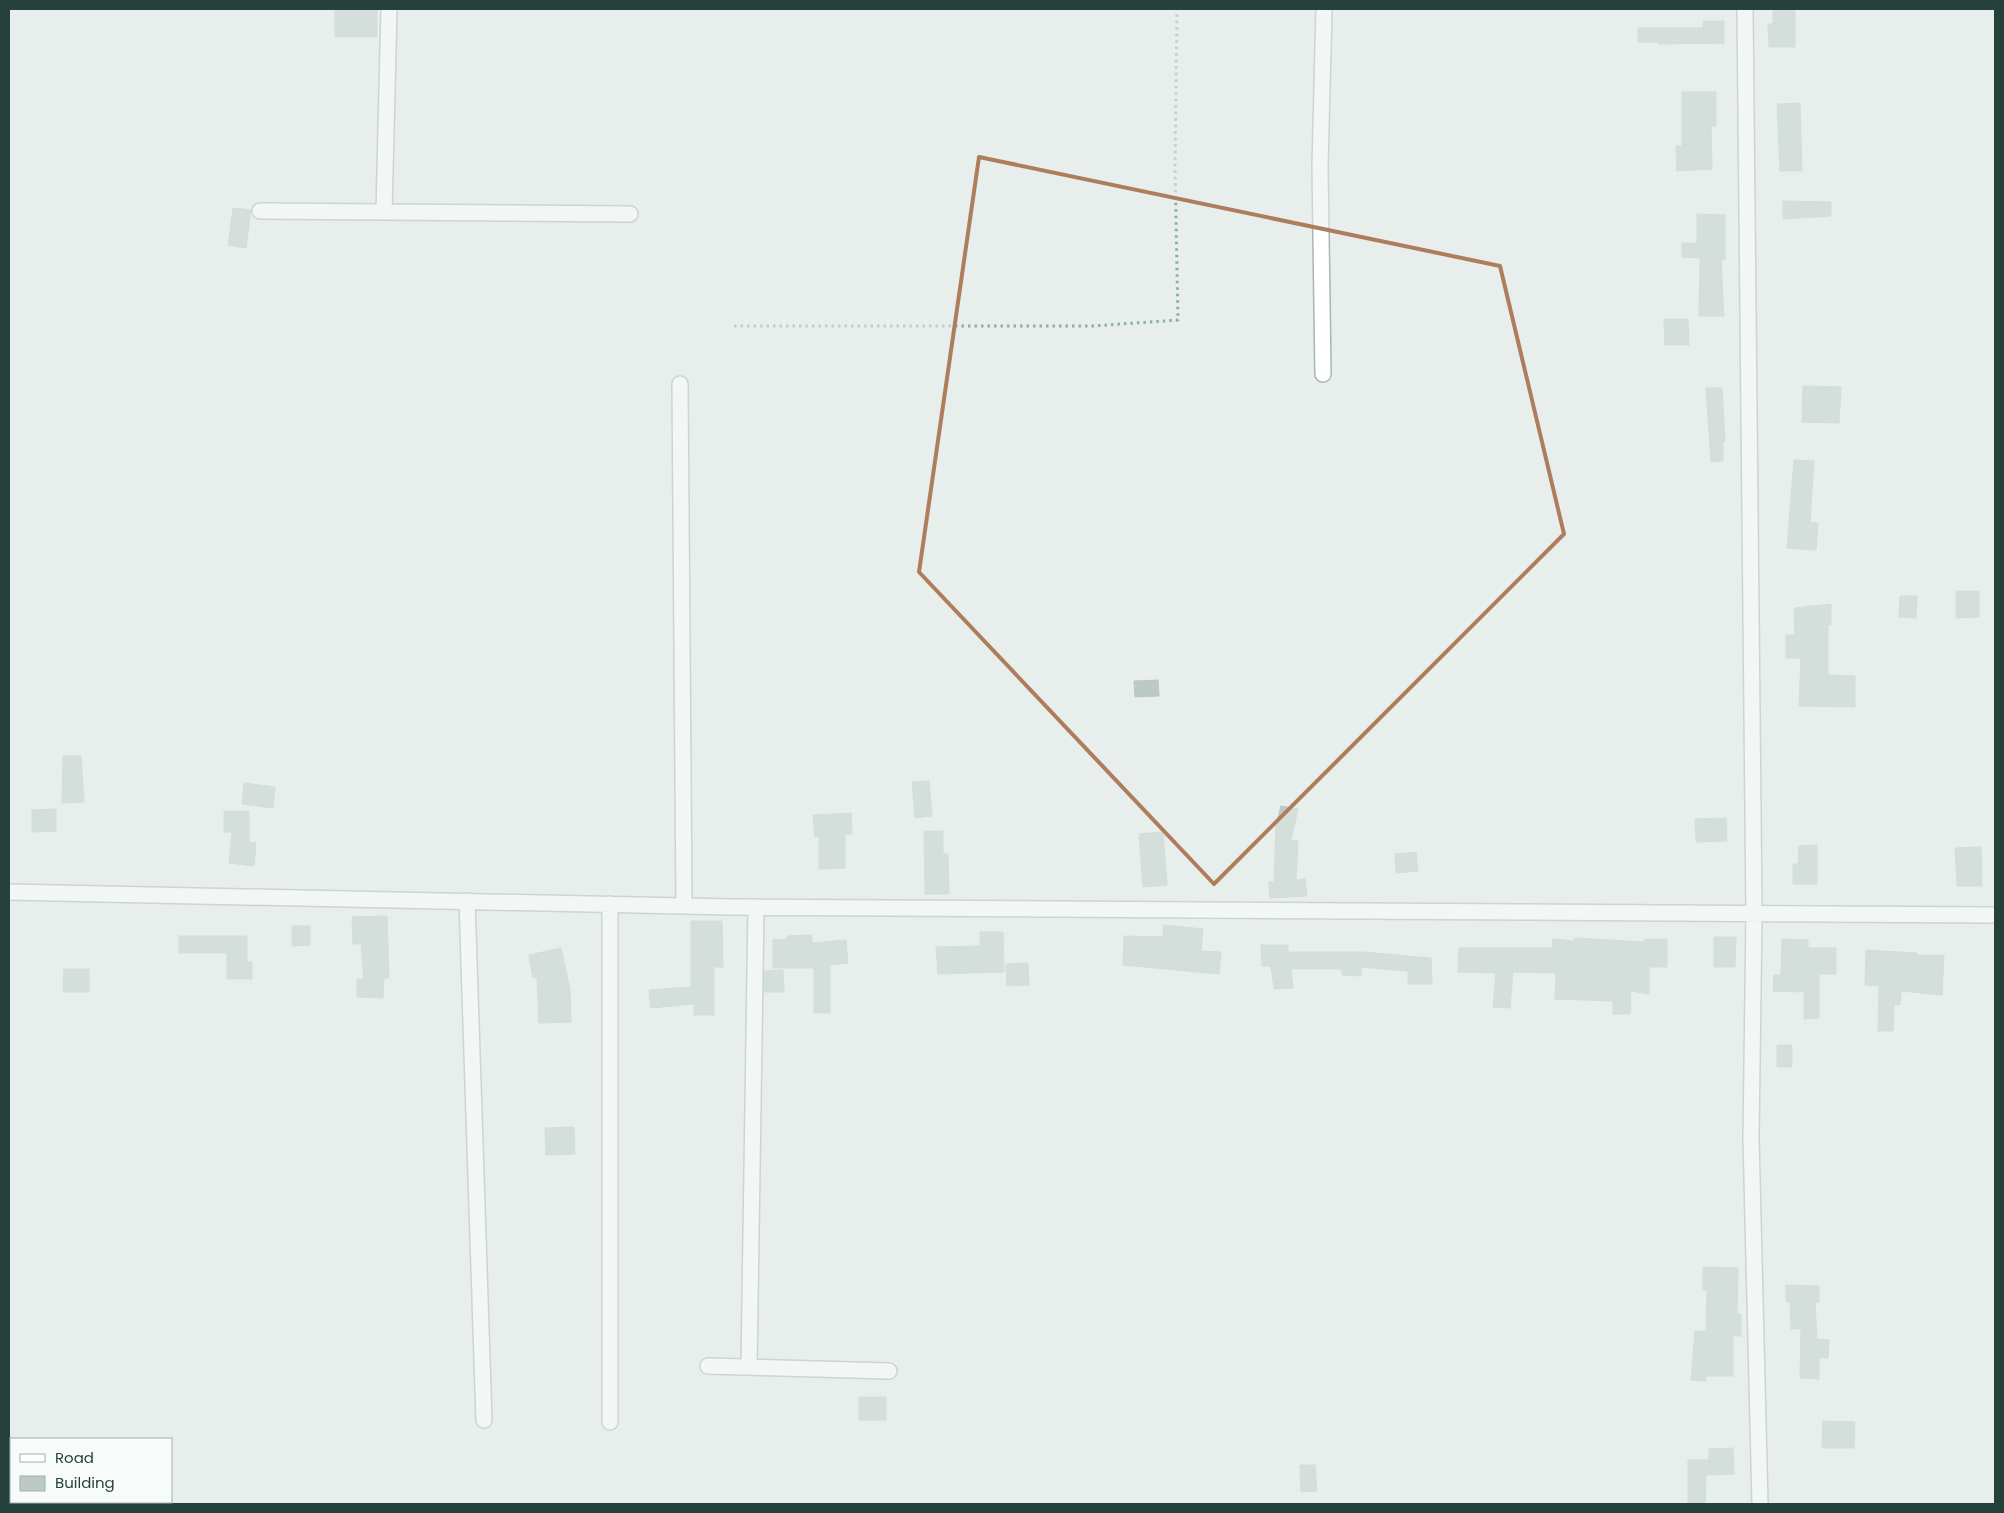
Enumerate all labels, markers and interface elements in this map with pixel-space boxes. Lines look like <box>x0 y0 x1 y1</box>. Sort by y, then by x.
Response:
legend <box>10 1438 172 1503</box>
text: Road <box>55 1447 94 1468</box>
text: Building <box>55 1472 115 1493</box>

